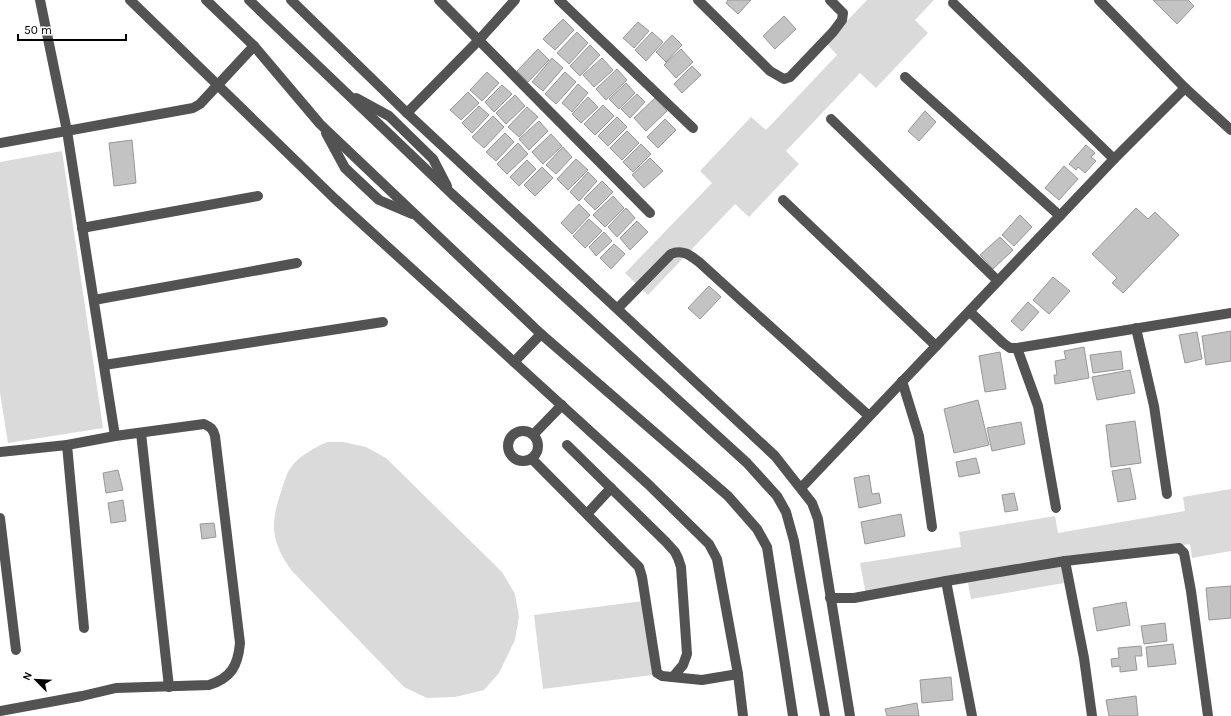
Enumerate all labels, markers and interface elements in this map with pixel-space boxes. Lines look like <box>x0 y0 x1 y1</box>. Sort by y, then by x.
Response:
scale bar <box>18 16 126 42</box>
text: 50 m <box>24 23 52 37</box>
north arrow <box>16 660 56 700</box>
text: N <box>20 670 35 682</box>

